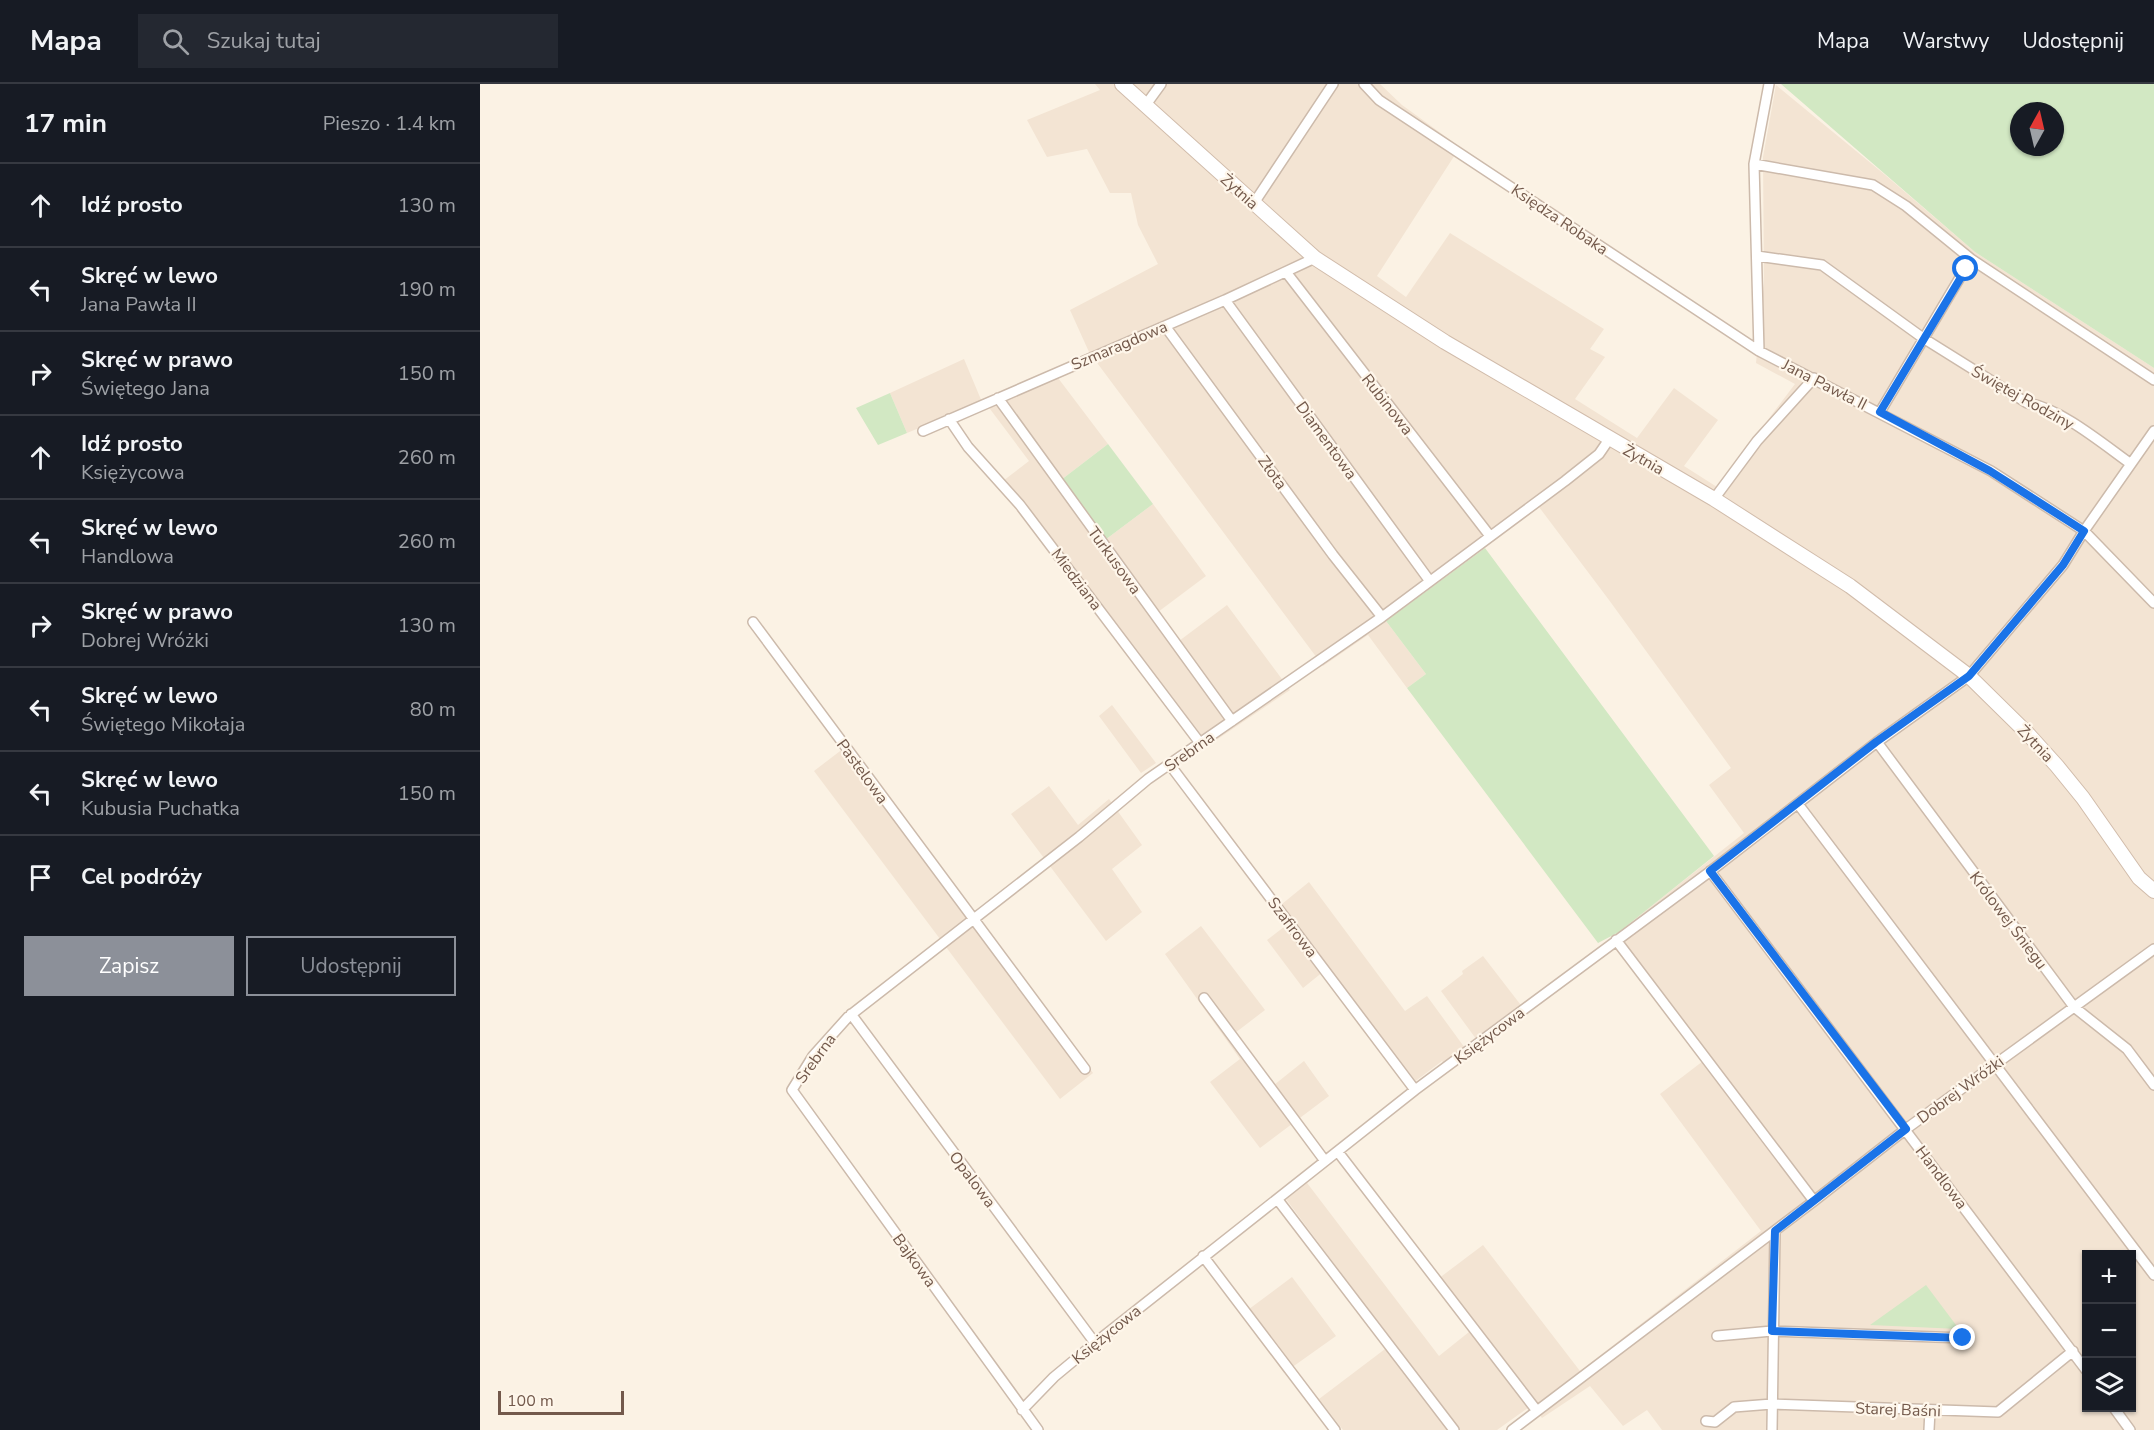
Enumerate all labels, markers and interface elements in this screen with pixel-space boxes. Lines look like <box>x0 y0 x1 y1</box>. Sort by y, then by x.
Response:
search box <box>138 14 558 68</box>
text: Mapa <box>30 22 102 60</box>
icon: search <box>159 25 192 58</box>
text: Szukaj tutaj <box>207 26 321 56</box>
text: Mapa <box>1817 27 1870 55</box>
text: Warstwy <box>1903 27 1989 55</box>
text: Udostępnij <box>2022 27 2124 55</box>
north arrow <box>2010 102 2064 156</box>
text: 17 min <box>24 106 107 141</box>
text: Pieszo · 1.4 km <box>323 110 456 137</box>
street label: Żytnia <box>1216 169 1263 215</box>
street label: Księdza Robaka <box>1507 179 1612 260</box>
icon: ahead <box>24 189 57 222</box>
text: Idź prosto <box>81 190 183 220</box>
text: 130 m <box>398 192 456 219</box>
route start <box>1952 255 1978 281</box>
text: Skręć w lewo <box>81 261 218 291</box>
icon: left <box>24 273 57 306</box>
text: 190 m <box>398 276 456 303</box>
text: Jana Pawła II <box>81 291 197 318</box>
street label: Szmaragdowa <box>1068 316 1171 376</box>
text: Skręć w prawo <box>81 345 233 375</box>
street label: Jana Pawła II <box>1777 354 1871 416</box>
icon: right <box>24 357 57 390</box>
text: 150 m <box>398 360 456 387</box>
street label: Świętej Rodziny <box>1967 361 2079 436</box>
street label: Rubinowa <box>1356 369 1418 440</box>
text: Świętego Jana <box>81 375 210 402</box>
street label: Diamentowa <box>1290 397 1362 484</box>
text: Idź prosto <box>81 429 183 459</box>
street label: Żytnia <box>1619 439 1668 480</box>
icon: ahead <box>24 441 57 474</box>
text: 260 m <box>398 444 456 471</box>
street label: Złota <box>1252 451 1292 494</box>
text: Księżycowa <box>81 459 185 486</box>
text: Skręć w lewo <box>81 513 218 543</box>
street label: Turkusowa <box>1082 522 1146 599</box>
icon: left <box>24 525 57 558</box>
text: 260 m <box>398 528 456 555</box>
text: Handlowa <box>81 543 174 570</box>
street label: Miedziana <box>1046 544 1107 615</box>
text: Skręć w prawo <box>81 597 233 627</box>
icon: right <box>24 609 57 642</box>
text: 130 m <box>398 612 456 639</box>
text: Dobrej Wróżki <box>81 627 209 654</box>
text: Skręć w lewo <box>81 681 218 711</box>
icon: left <box>24 693 57 726</box>
text: 80 m <box>410 696 456 723</box>
text: Świętego Mikołaja <box>81 711 245 738</box>
street label: Żytnia <box>2012 720 2058 767</box>
street label: Srebrna <box>1160 727 1219 777</box>
street label: Pastelowa <box>831 735 893 808</box>
text: Skręć w lewo <box>81 765 218 795</box>
icon: left <box>24 777 57 810</box>
text: 150 m <box>398 780 456 807</box>
text: Kubusia Puchatka <box>81 795 240 822</box>
icon: arrive <box>24 861 57 894</box>
text: Cel podróży <box>81 862 202 892</box>
street label: Królowej Śniegu <box>1964 867 2052 974</box>
street label: Szafirowa <box>1262 893 1322 962</box>
button: Zapisz <box>24 936 234 996</box>
button: Udostępnij <box>246 936 456 996</box>
street label: Księżycowa <box>1450 1002 1529 1070</box>
street label: Srebrna <box>790 1029 841 1088</box>
street label: Dobrej Wróżki <box>1913 1051 2008 1129</box>
street label: Handlowa <box>1910 1141 1972 1214</box>
street label: Opalowa <box>944 1147 1001 1212</box>
street label: Bajkowa <box>887 1229 941 1292</box>
map controls <box>2082 1250 2136 1412</box>
button: + <box>2082 1250 2136 1304</box>
street label: Księżycowa <box>1067 1300 1146 1369</box>
button: − <box>2082 1304 2136 1358</box>
route end <box>1949 1324 1975 1350</box>
button: layers <box>2082 1358 2136 1412</box>
scale bar <box>498 1388 624 1416</box>
text: 100 m <box>507 1390 554 1412</box>
street label: Starej Baśni <box>1855 1398 1941 1422</box>

